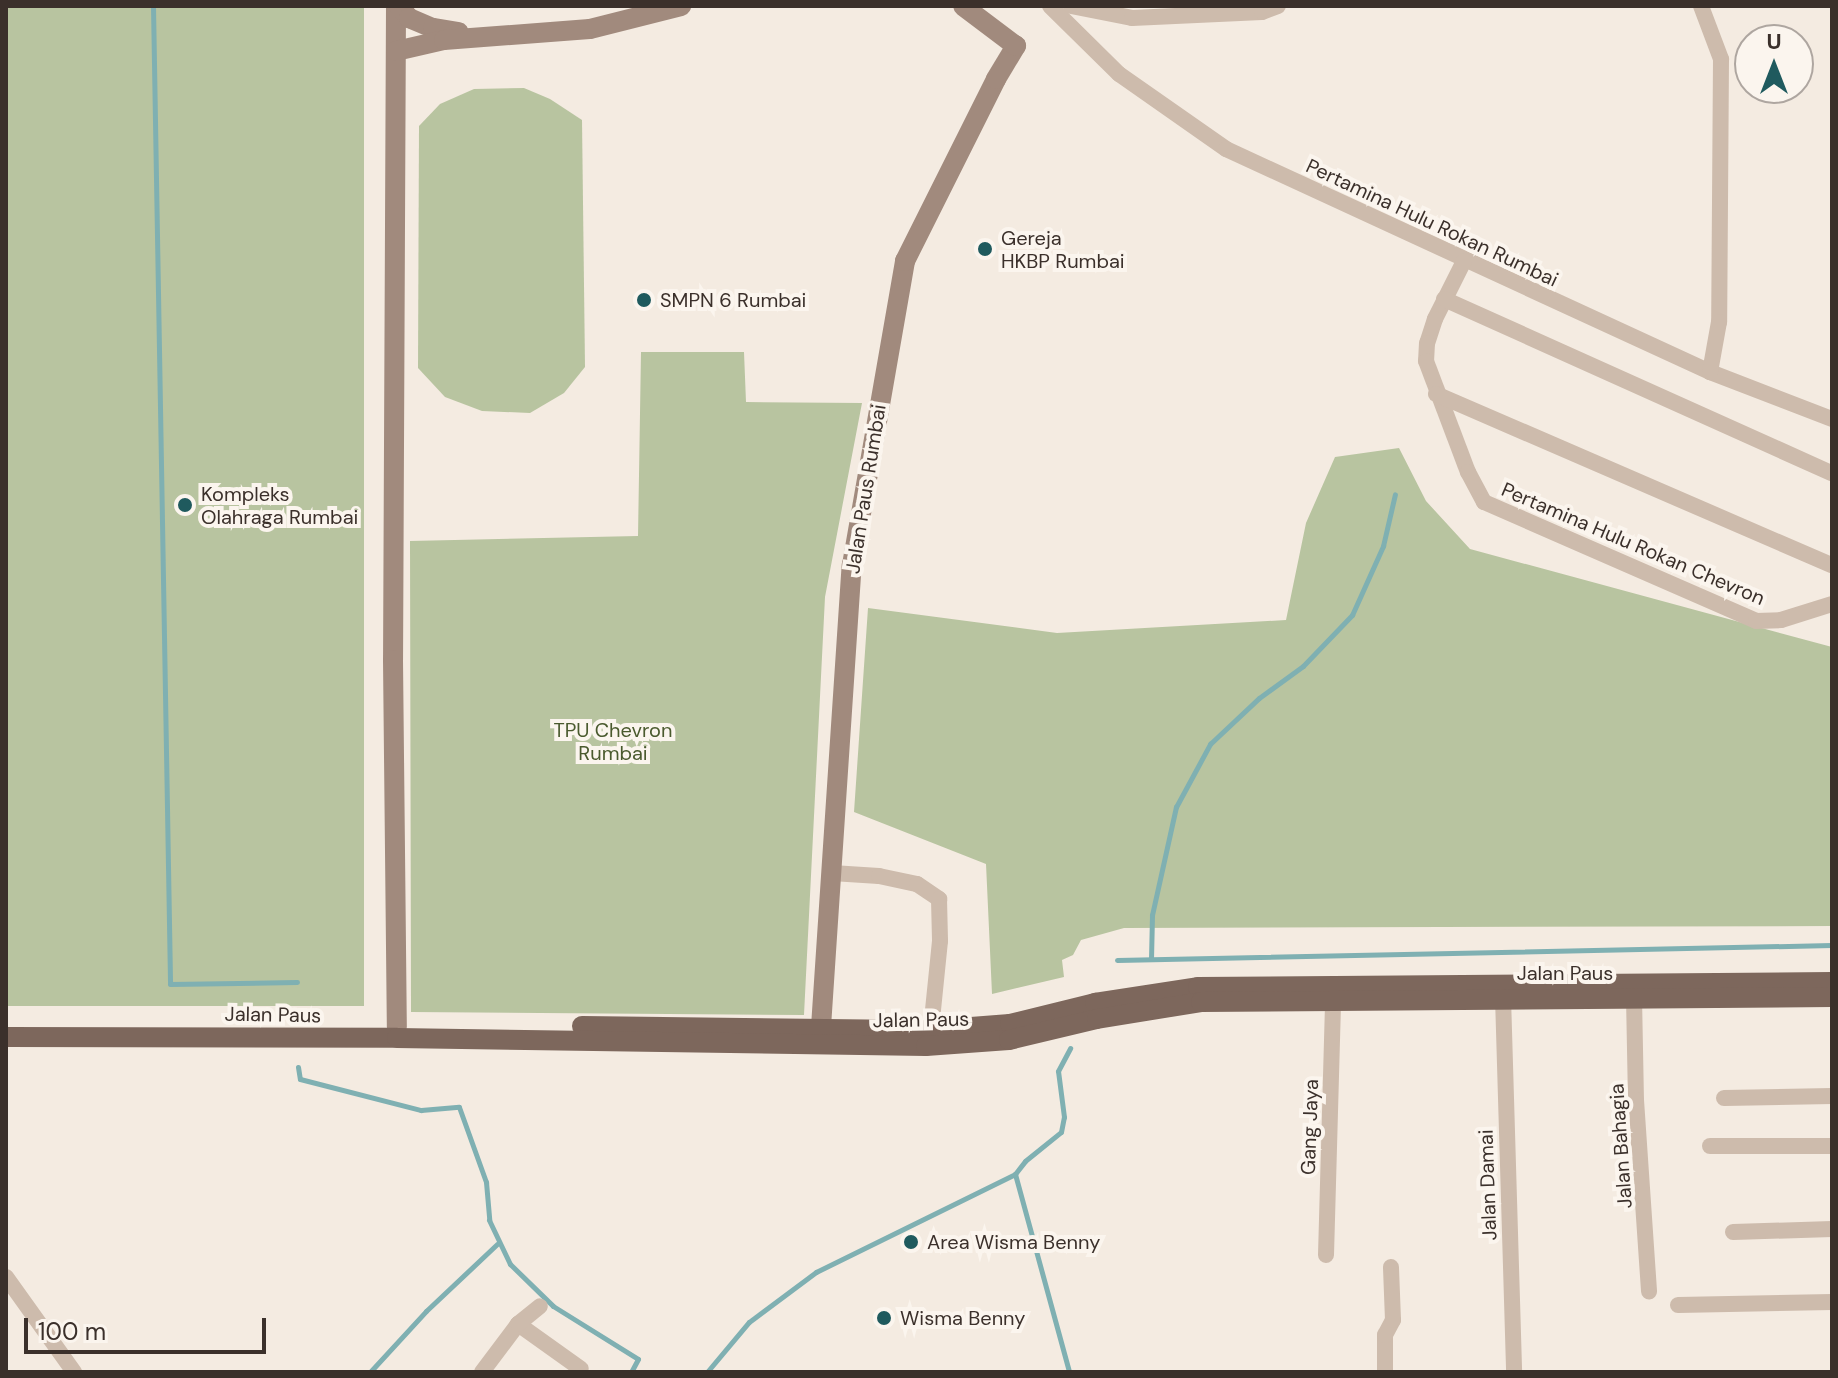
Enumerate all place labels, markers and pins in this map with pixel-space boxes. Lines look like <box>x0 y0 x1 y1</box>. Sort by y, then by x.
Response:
place label: Gereja HKBP Rumbai <box>1001 226 1125 273</box>
marker: Gereja HKBP Rumbai <box>976 240 994 258</box>
place label: SMPN 6 Rumbai <box>660 288 806 312</box>
marker: SMPN 6 Rumbai <box>635 291 653 309</box>
place label: Kompleks Olahraga Rumbai <box>201 482 358 529</box>
marker: Kompleks Olahraga Rumbai <box>176 496 194 514</box>
place label: Area Wisma Benny <box>927 1230 1100 1254</box>
marker: Area Wisma Benny <box>902 1233 920 1251</box>
place label: Wisma Benny <box>900 1306 1025 1330</box>
marker: Wisma Benny <box>875 1309 893 1327</box>

